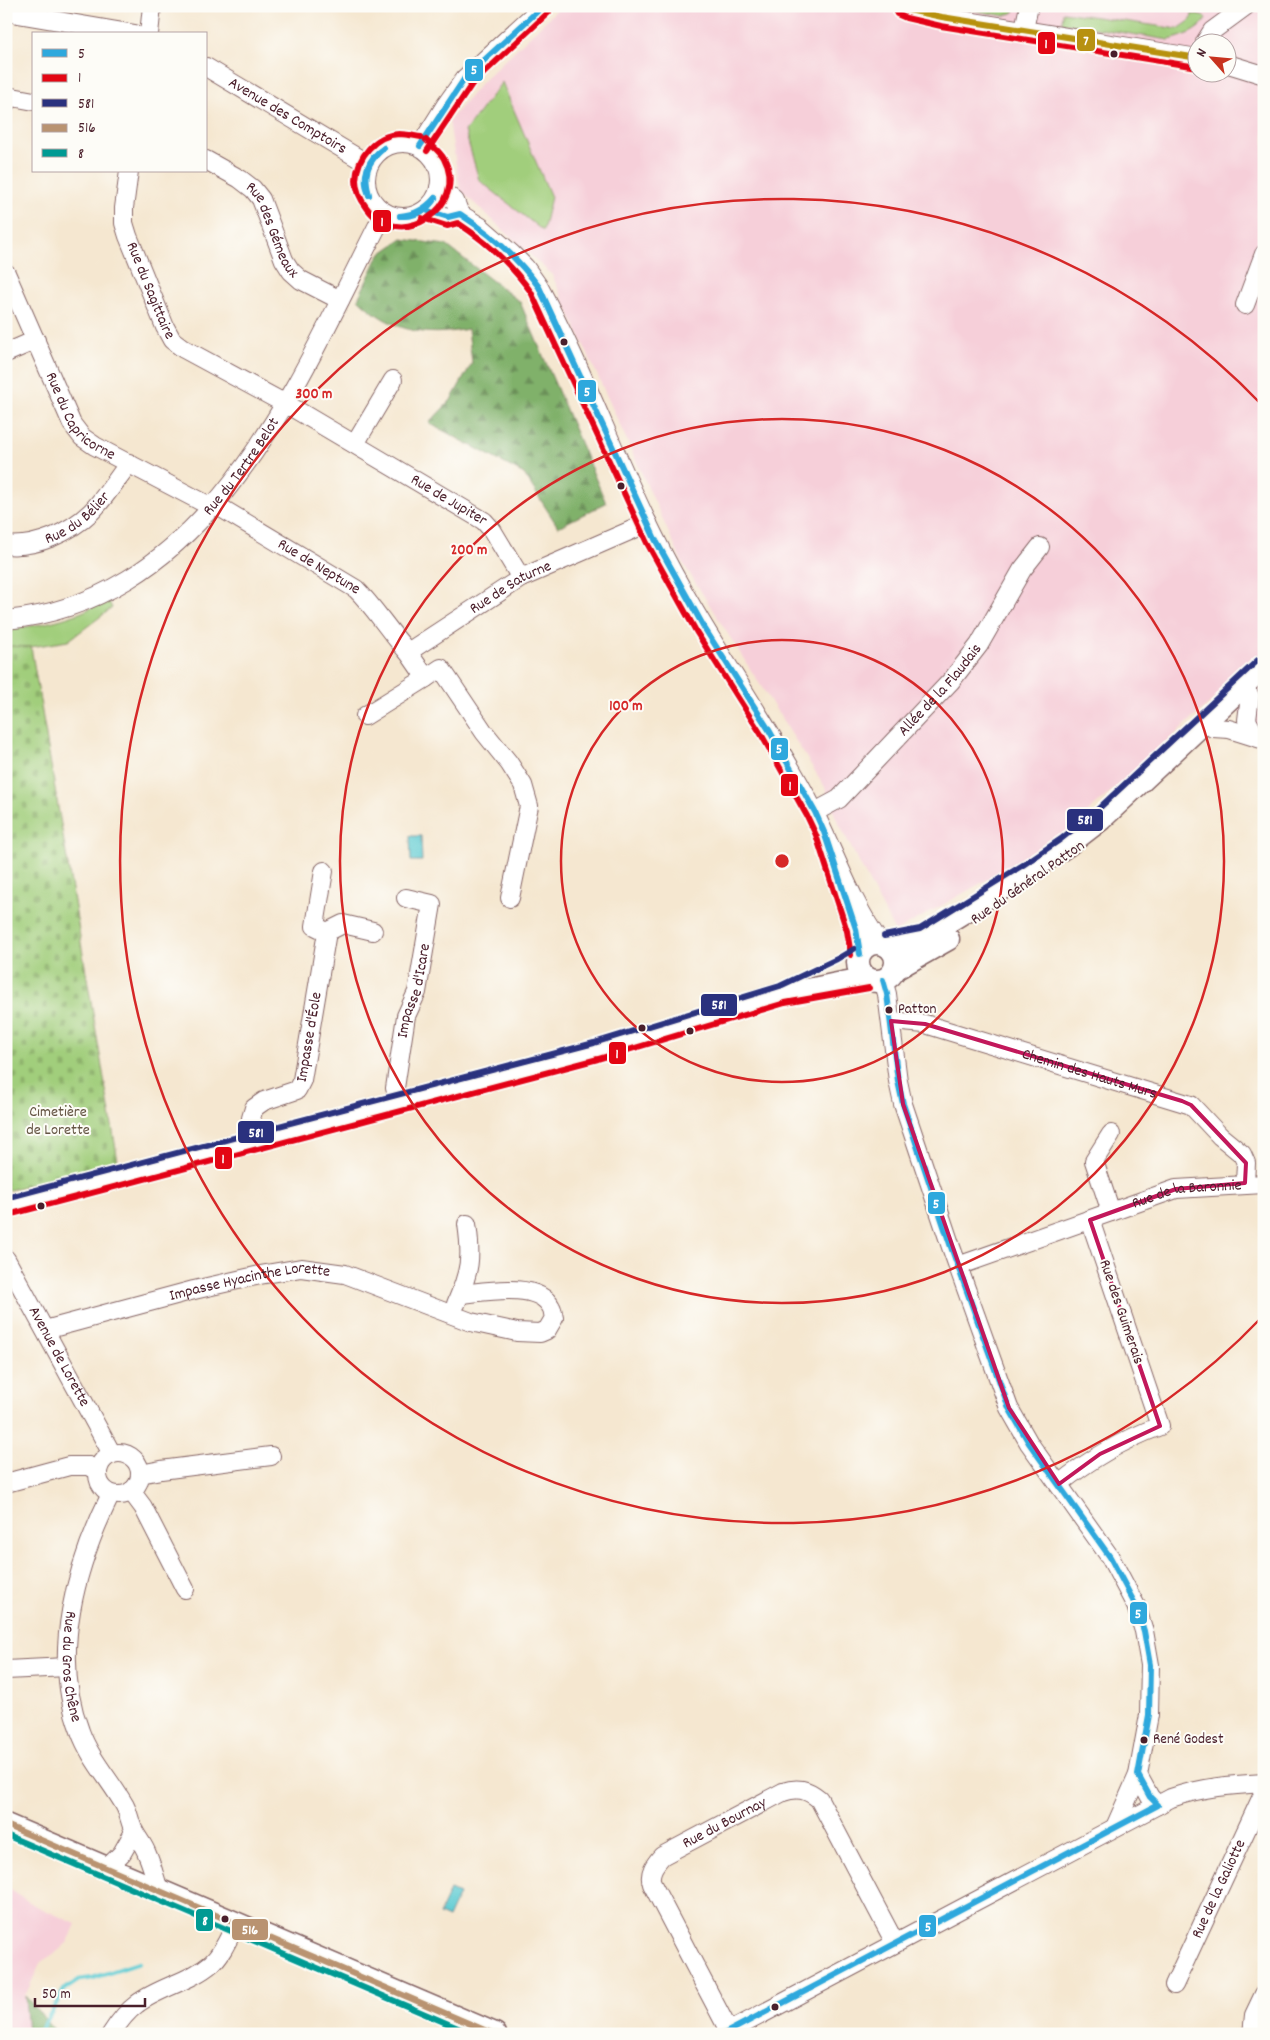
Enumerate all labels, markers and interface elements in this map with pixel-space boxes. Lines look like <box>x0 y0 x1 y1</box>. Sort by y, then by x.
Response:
line badge: 7 <box>1076 28 1096 52</box>
line badge: 1 <box>1037 31 1056 55</box>
legend <box>32 32 208 172</box>
text: 7 <box>1083 32 1089 52</box>
north arrow <box>1188 32 1238 82</box>
text: 1 <box>1044 35 1048 55</box>
text: 5 <box>78 44 85 66</box>
text: N <box>1192 45 1213 61</box>
unlabelled marker <box>1109 49 1119 59</box>
line badge: 5 <box>464 58 484 82</box>
text: 5 <box>471 61 478 81</box>
text: 1 <box>78 68 81 90</box>
street label: Avenue des Comptoirs <box>224 71 351 160</box>
text: 581 <box>78 94 94 116</box>
text: 516 <box>78 118 96 140</box>
text: 8 <box>78 144 84 166</box>
street label: Rue des Gémeaux <box>241 176 304 284</box>
line badge: 1 <box>372 209 392 233</box>
text: 1 <box>380 213 384 233</box>
street label: Rue du Sagittaire <box>120 239 181 343</box>
unlabelled marker <box>559 337 569 347</box>
street label: Rue du Capricorne <box>39 369 119 466</box>
line badge: 5 <box>577 379 597 403</box>
text: 5 <box>584 383 591 403</box>
text: 300 m <box>296 384 332 406</box>
street label: Rue du Tertre Belot <box>198 413 285 521</box>
street label: Rue de Jupiter <box>406 469 492 532</box>
unlabelled marker <box>616 481 626 491</box>
street label: Rue du Bélier <box>41 487 116 551</box>
street label: Rue de Neptune <box>273 533 365 601</box>
text: 200 m <box>451 540 487 562</box>
street label: Rue de Saturne <box>465 555 555 620</box>
street label: Allée de la Flaudais <box>893 638 988 742</box>
text: 100 m <box>609 696 643 718</box>
line badge: 5 <box>770 737 789 761</box>
text: 5 <box>776 740 783 760</box>
line badge: 1 <box>780 773 799 797</box>
text: 1 <box>788 777 792 797</box>
line badge: 581 <box>1066 808 1104 832</box>
text: 581 <box>1077 811 1093 831</box>
street label: Rue du Général Patton <box>966 835 1090 931</box>
centre of rings <box>773 852 791 870</box>
street label: Impasse d'Icare <box>391 942 437 1040</box>
street label: Impasse d'Éole <box>290 990 328 1084</box>
line badge: 581 <box>700 993 738 1017</box>
text: 581 <box>711 996 727 1016</box>
place label: Patton <box>898 999 937 1021</box>
marker: Patton <box>884 1005 894 1015</box>
unlabelled marker <box>637 1023 647 1033</box>
unlabelled marker <box>685 1026 695 1036</box>
line badge: 1 <box>608 1041 627 1065</box>
street label: Chemin des Hauts Murs <box>1019 1043 1160 1106</box>
text: 1 <box>615 1045 619 1065</box>
park label: Cimetière de Lorette <box>26 1101 90 1142</box>
line badge: 581 <box>237 1120 275 1144</box>
text: 581 <box>248 1124 264 1144</box>
line badge: 1 <box>214 1146 233 1170</box>
text: 1 <box>221 1150 225 1170</box>
street label: Rue de la Baronnie <box>1129 1174 1242 1215</box>
line badge: 5 <box>927 1191 946 1215</box>
text: 5 <box>933 1195 940 1215</box>
unlabelled marker <box>36 1201 46 1211</box>
street label: Impasse Hyacinthe Lorette <box>167 1256 332 1308</box>
street label: Rue des Guimerais <box>1092 1257 1150 1368</box>
street label: Avenue de Lorette <box>22 1302 96 1411</box>
line badge: 5 <box>1129 1601 1148 1625</box>
text: 5 <box>1135 1605 1142 1625</box>
street label: Rue du Gros Chêne <box>55 1609 88 1725</box>
place label: René Godest <box>1153 1729 1224 1751</box>
marker: René Godest <box>1139 1735 1149 1745</box>
street label: Rue du Bournay <box>678 1791 771 1855</box>
street label: Rue de la Galiotte <box>1186 1836 1252 1942</box>
line badge: 8 <box>195 1908 214 1932</box>
text: 8 <box>202 1912 208 1932</box>
unlabelled marker <box>220 1914 230 1924</box>
line badge: 5 <box>918 1914 937 1938</box>
line badge: 516 <box>231 1918 269 1941</box>
text: 5 <box>925 1918 932 1938</box>
text: 516 <box>242 1921 258 1941</box>
scale bar <box>35 1975 145 2007</box>
text: 50 m <box>42 1984 71 2006</box>
unlabelled marker <box>770 2002 780 2012</box>

